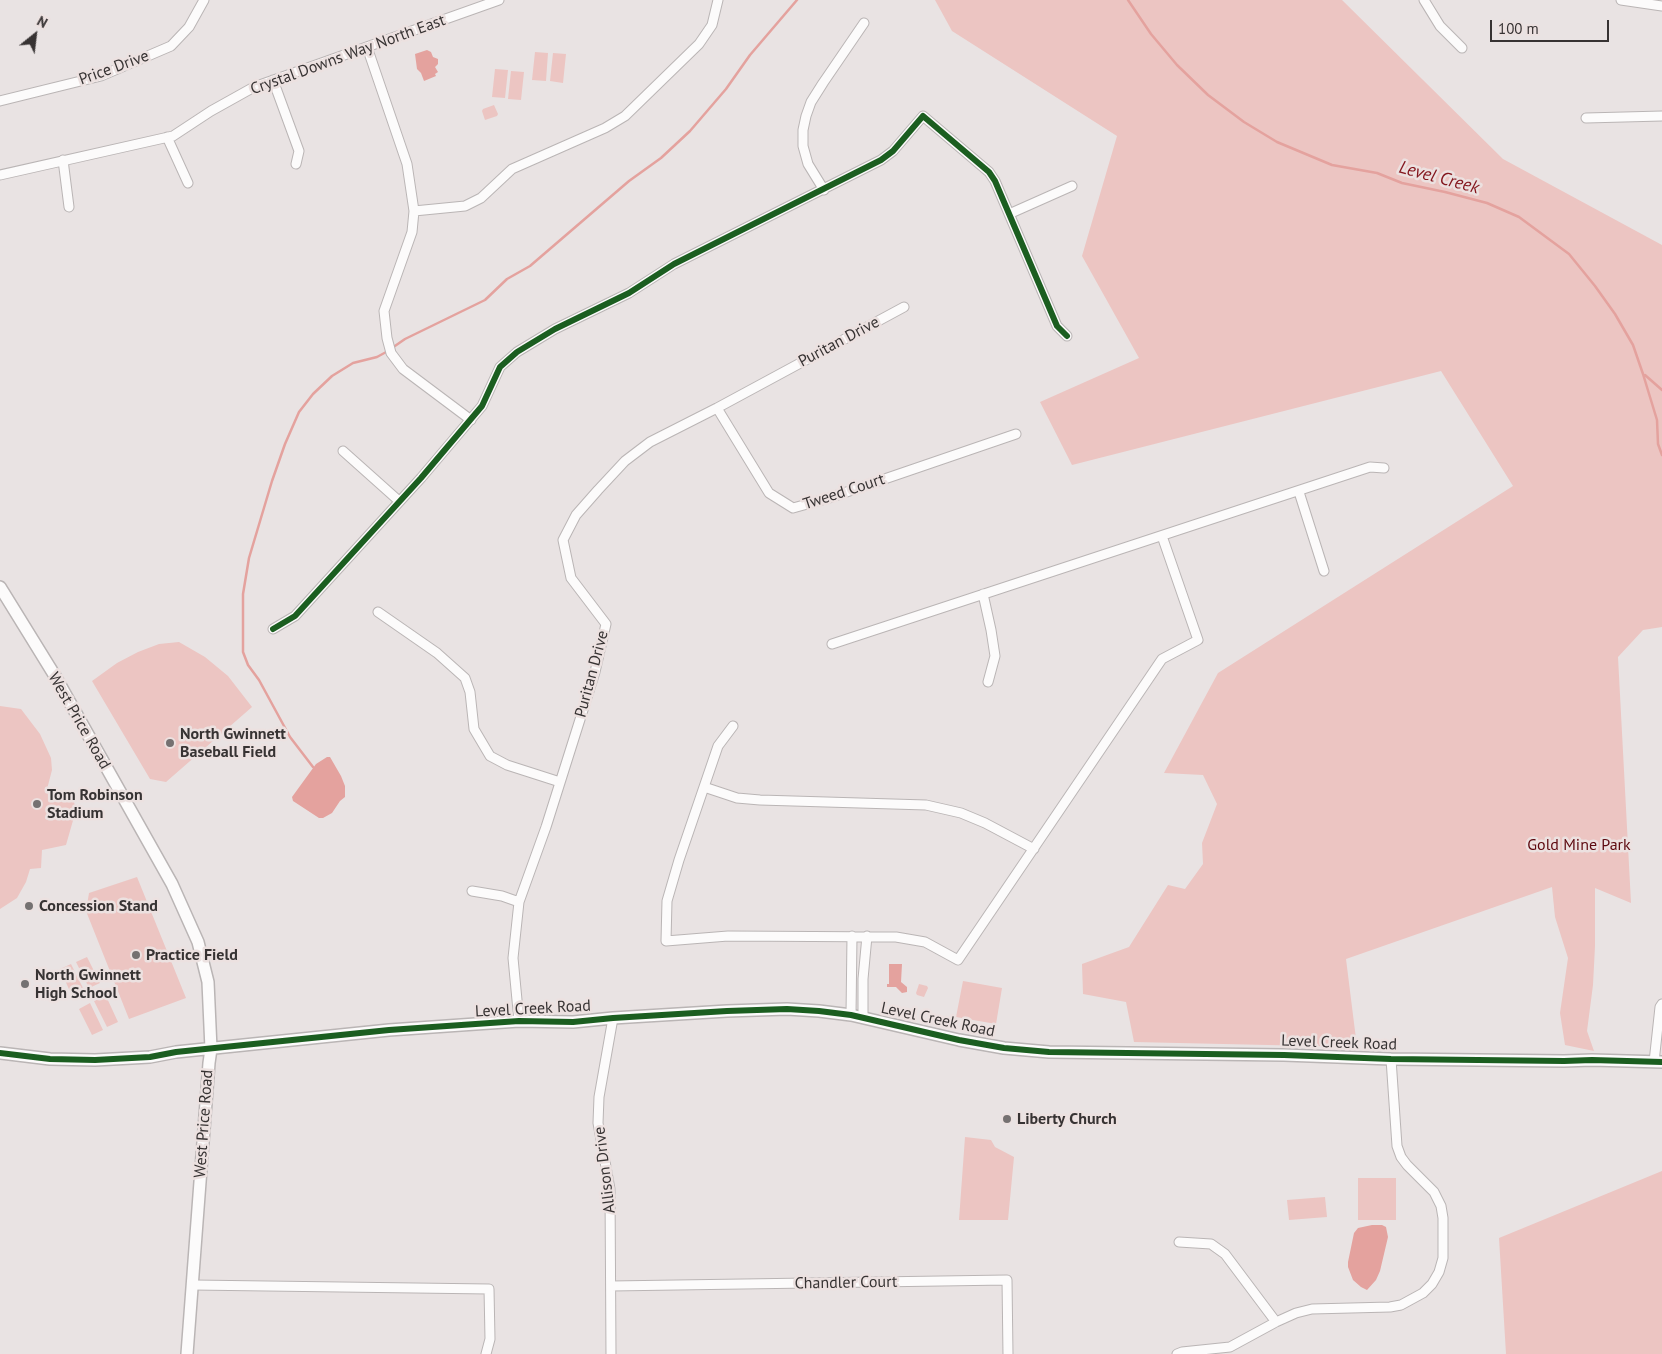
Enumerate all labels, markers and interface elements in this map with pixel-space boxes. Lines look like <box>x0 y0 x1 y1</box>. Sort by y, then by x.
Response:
north arrow <box>10 10 60 60</box>
scale bar <box>1492 10 1611 42</box>
street label: Crystal Downs Way North East <box>248 11 448 99</box>
text: N <box>34 12 51 32</box>
text: 100 m <box>1498 19 1539 38</box>
street label: Price Drive <box>76 46 152 90</box>
water label: Level Creek <box>1397 157 1481 199</box>
street label: Puritan Drive <box>795 313 883 371</box>
street label: Tweed Court <box>801 470 887 514</box>
street label: Puritan Drive <box>571 629 613 719</box>
street label: West Price Road <box>44 669 114 773</box>
place label: North Gwinnett Baseball Field <box>180 724 286 762</box>
marker: North Gwinnett Baseball Field <box>164 737 176 749</box>
place label: Tom Robinson Stadium <box>47 785 143 823</box>
marker: Tom Robinson Stadium <box>31 798 43 810</box>
park label: Gold Mine Park <box>1527 835 1631 855</box>
place label: Concession Stand <box>39 896 158 916</box>
marker: Concession Stand <box>23 900 35 912</box>
place label: Practice Field <box>146 945 238 965</box>
marker: Practice Field <box>130 949 142 961</box>
place label: North Gwinnett High School <box>35 965 141 1003</box>
marker: North Gwinnett High School <box>19 978 31 990</box>
street label: Level Creek Road <box>475 996 591 1022</box>
street label: Level Creek Road <box>879 999 997 1041</box>
street label: Level Creek Road <box>1281 1031 1397 1055</box>
street label: West Price Road <box>191 1069 217 1179</box>
place label: Liberty Church <box>1017 1109 1117 1129</box>
marker: Liberty Church <box>1001 1113 1013 1125</box>
street label: Allison Drive <box>590 1126 620 1214</box>
street label: Chandler Court <box>794 1273 898 1293</box>

